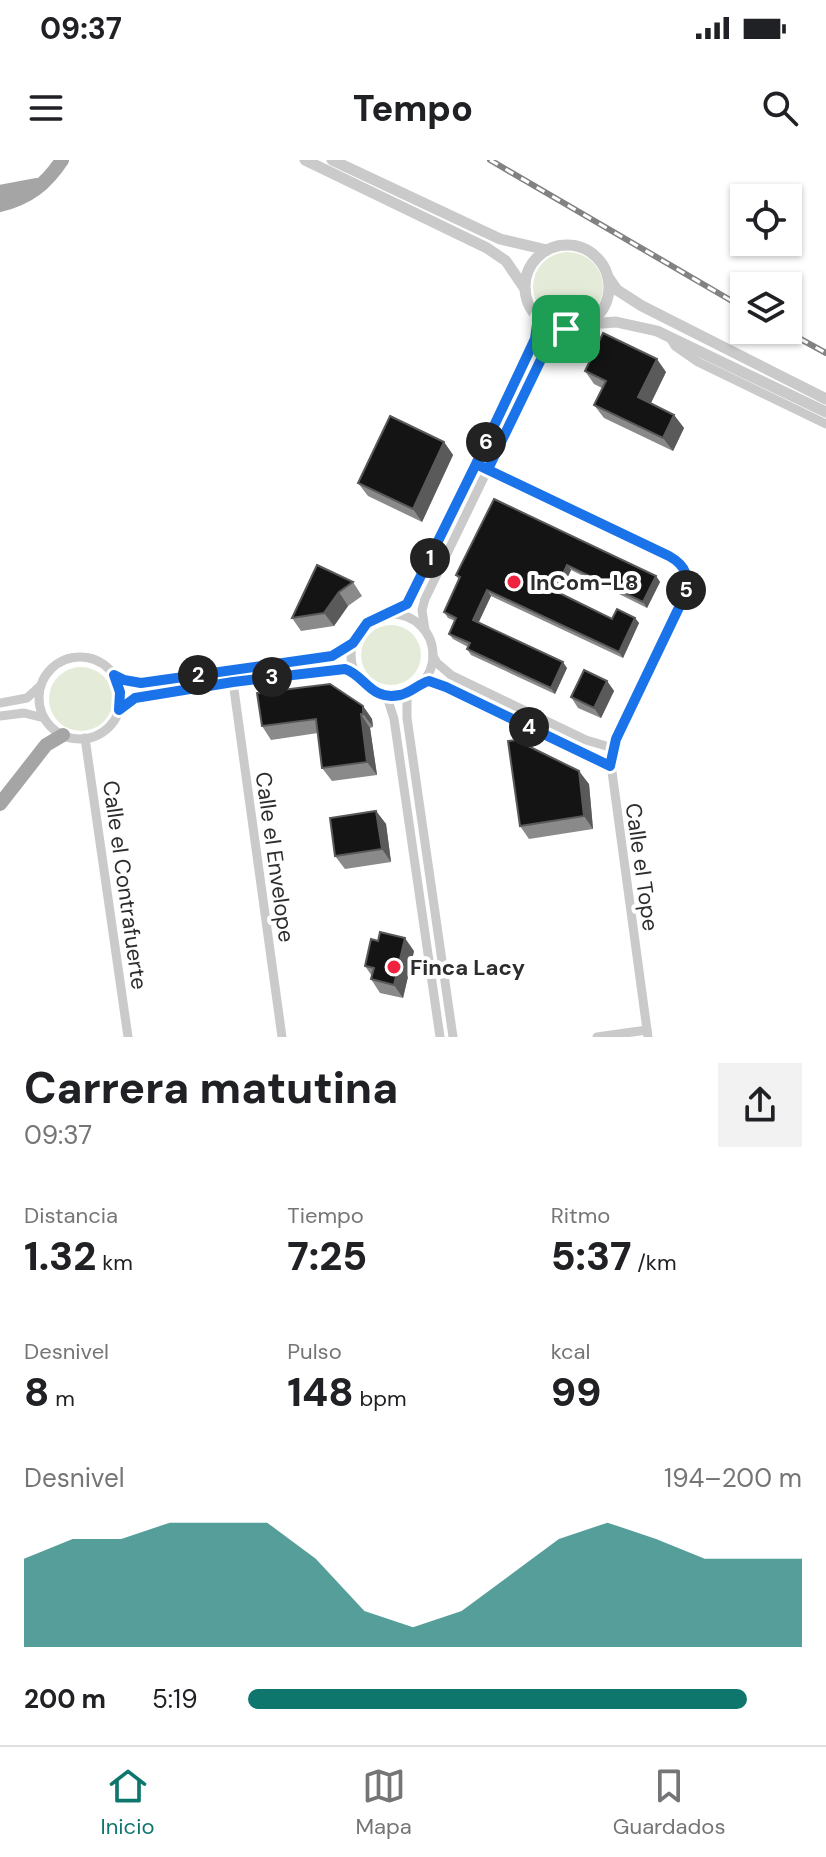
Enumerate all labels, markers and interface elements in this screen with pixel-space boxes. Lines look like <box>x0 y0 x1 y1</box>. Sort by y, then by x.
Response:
text: 09:37 <box>40 9 122 48</box>
text: Tempo <box>353 85 473 132</box>
icon: menu <box>24 86 68 130</box>
icon: search <box>758 86 802 130</box>
map controls <box>730 184 802 344</box>
button: locate <box>730 184 802 256</box>
button: layers <box>730 272 802 344</box>
pin <box>532 295 600 363</box>
icon: arrive <box>544 307 588 351</box>
pin: 6 <box>466 422 506 462</box>
text: 6 <box>479 427 493 456</box>
pin: 1 <box>410 538 450 578</box>
text: 1 <box>426 543 434 572</box>
place label: InCom-L8 <box>530 568 639 597</box>
pin: 5 <box>666 570 706 610</box>
marker: InCom-L8 <box>505 573 523 591</box>
text: 5 <box>679 575 693 604</box>
pin: 2 <box>178 655 218 695</box>
pin: 3 <box>252 657 292 697</box>
text: 2 <box>192 660 204 689</box>
text: 3 <box>265 662 279 691</box>
pin: 4 <box>509 707 549 747</box>
text: 4 <box>522 712 536 741</box>
street label: Calle el Envelope <box>249 770 301 944</box>
street label: Calle el Contrafuerte <box>96 779 154 991</box>
street label: Calle el Tope <box>619 801 665 933</box>
place label: Finca Lacy <box>410 953 525 982</box>
marker: Finca Lacy <box>385 958 403 976</box>
text: Carrera matutina <box>24 1059 398 1117</box>
button: share <box>718 1063 802 1147</box>
text: 09:37 <box>24 1118 92 1152</box>
text: Distancia <box>24 1201 118 1230</box>
text: Tiempo <box>287 1201 364 1230</box>
text: Ritmo <box>551 1201 610 1230</box>
text: 1.32 <box>24 1230 96 1282</box>
text: 7:25 <box>287 1230 367 1282</box>
text: 5:37 <box>551 1230 631 1282</box>
text: km <box>96 1248 133 1277</box>
text: /km <box>631 1248 677 1277</box>
text: Desnivel <box>24 1337 109 1366</box>
text: Pulso <box>287 1337 342 1366</box>
text: kcal <box>551 1337 590 1366</box>
text: 8 <box>24 1366 49 1418</box>
text: 148 <box>287 1366 354 1418</box>
text: 99 <box>551 1366 601 1418</box>
text: m <box>49 1384 75 1413</box>
text: bpm <box>354 1384 407 1413</box>
text: Desnivel <box>24 1461 125 1495</box>
text: 194–200 m <box>664 1461 802 1495</box>
text: 200 m <box>24 1682 106 1716</box>
text: 5:19 <box>152 1682 198 1716</box>
tab: Inicio <box>101 1764 155 1841</box>
tab: Mapa <box>356 1764 412 1841</box>
tab: Guardados <box>613 1764 725 1841</box>

